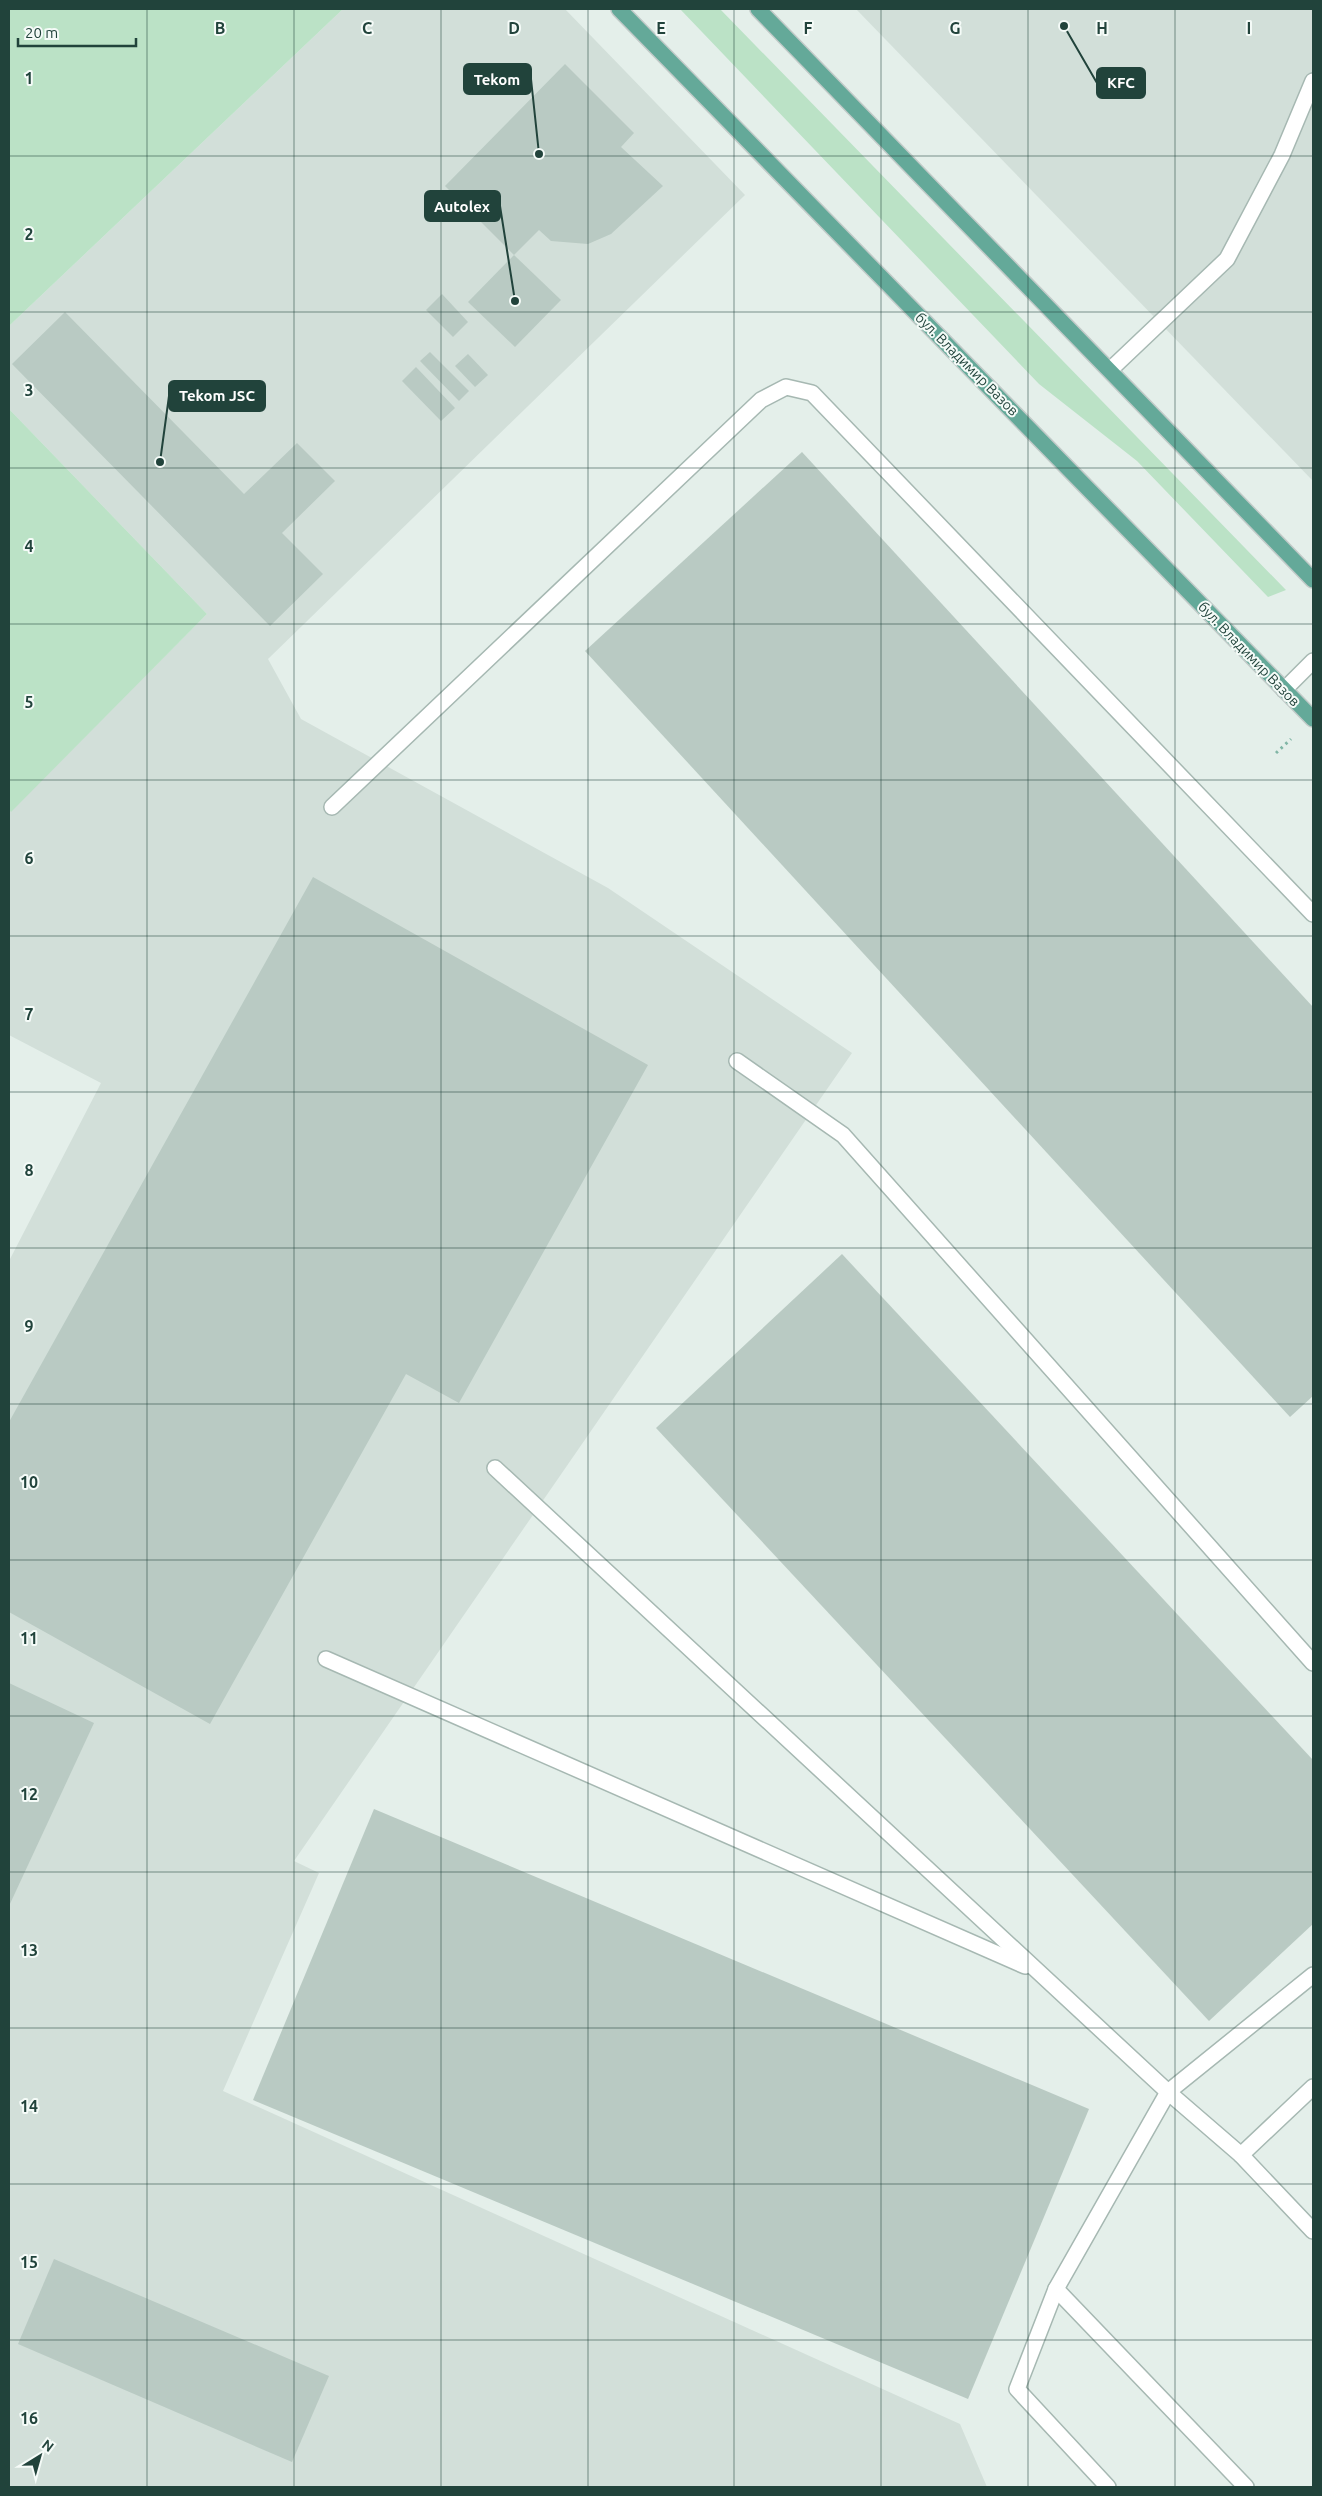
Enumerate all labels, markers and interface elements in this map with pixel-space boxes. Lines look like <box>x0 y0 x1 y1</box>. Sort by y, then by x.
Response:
scale bar <box>18 15 135 47</box>
text: B <box>215 19 225 37</box>
text: C <box>362 19 372 37</box>
text: D <box>508 19 520 37</box>
text: E <box>656 19 666 37</box>
text: F <box>804 19 813 37</box>
text: G <box>949 19 961 37</box>
text: H <box>1096 19 1108 37</box>
text: I <box>1247 19 1251 37</box>
text: 20 m <box>25 24 58 41</box>
callout: Tekom <box>464 64 531 94</box>
callout: KFC <box>1097 68 1145 98</box>
text: 1 <box>24 69 34 87</box>
text: Tekom <box>474 71 520 88</box>
text: KFC <box>1107 74 1135 91</box>
callout: Autolex <box>425 191 500 221</box>
text: Autolex <box>434 198 490 215</box>
text: 2 <box>24 225 34 243</box>
street label: бул. Владимир Вазов <box>912 309 1022 419</box>
text: 3 <box>24 381 34 399</box>
callout: Tekom JSC <box>169 381 265 411</box>
text: Tekom JSC <box>179 387 255 404</box>
text: 4 <box>24 537 34 555</box>
street label: бул. Владимир Вазов <box>1195 598 1303 710</box>
text: 5 <box>24 693 34 711</box>
text: 6 <box>24 849 34 867</box>
text: 7 <box>24 1005 34 1023</box>
text: 8 <box>24 1161 34 1179</box>
text: 9 <box>24 1317 34 1335</box>
text: 10 <box>20 1473 38 1491</box>
text: 11 <box>20 1629 38 1647</box>
text: 12 <box>20 1785 38 1803</box>
text: 13 <box>20 1941 38 1959</box>
text: 14 <box>20 2097 38 2115</box>
text: 15 <box>20 2253 38 2271</box>
text: 16 <box>20 2409 38 2427</box>
north arrow <box>15 2431 65 2481</box>
text: N <box>39 2436 57 2455</box>

